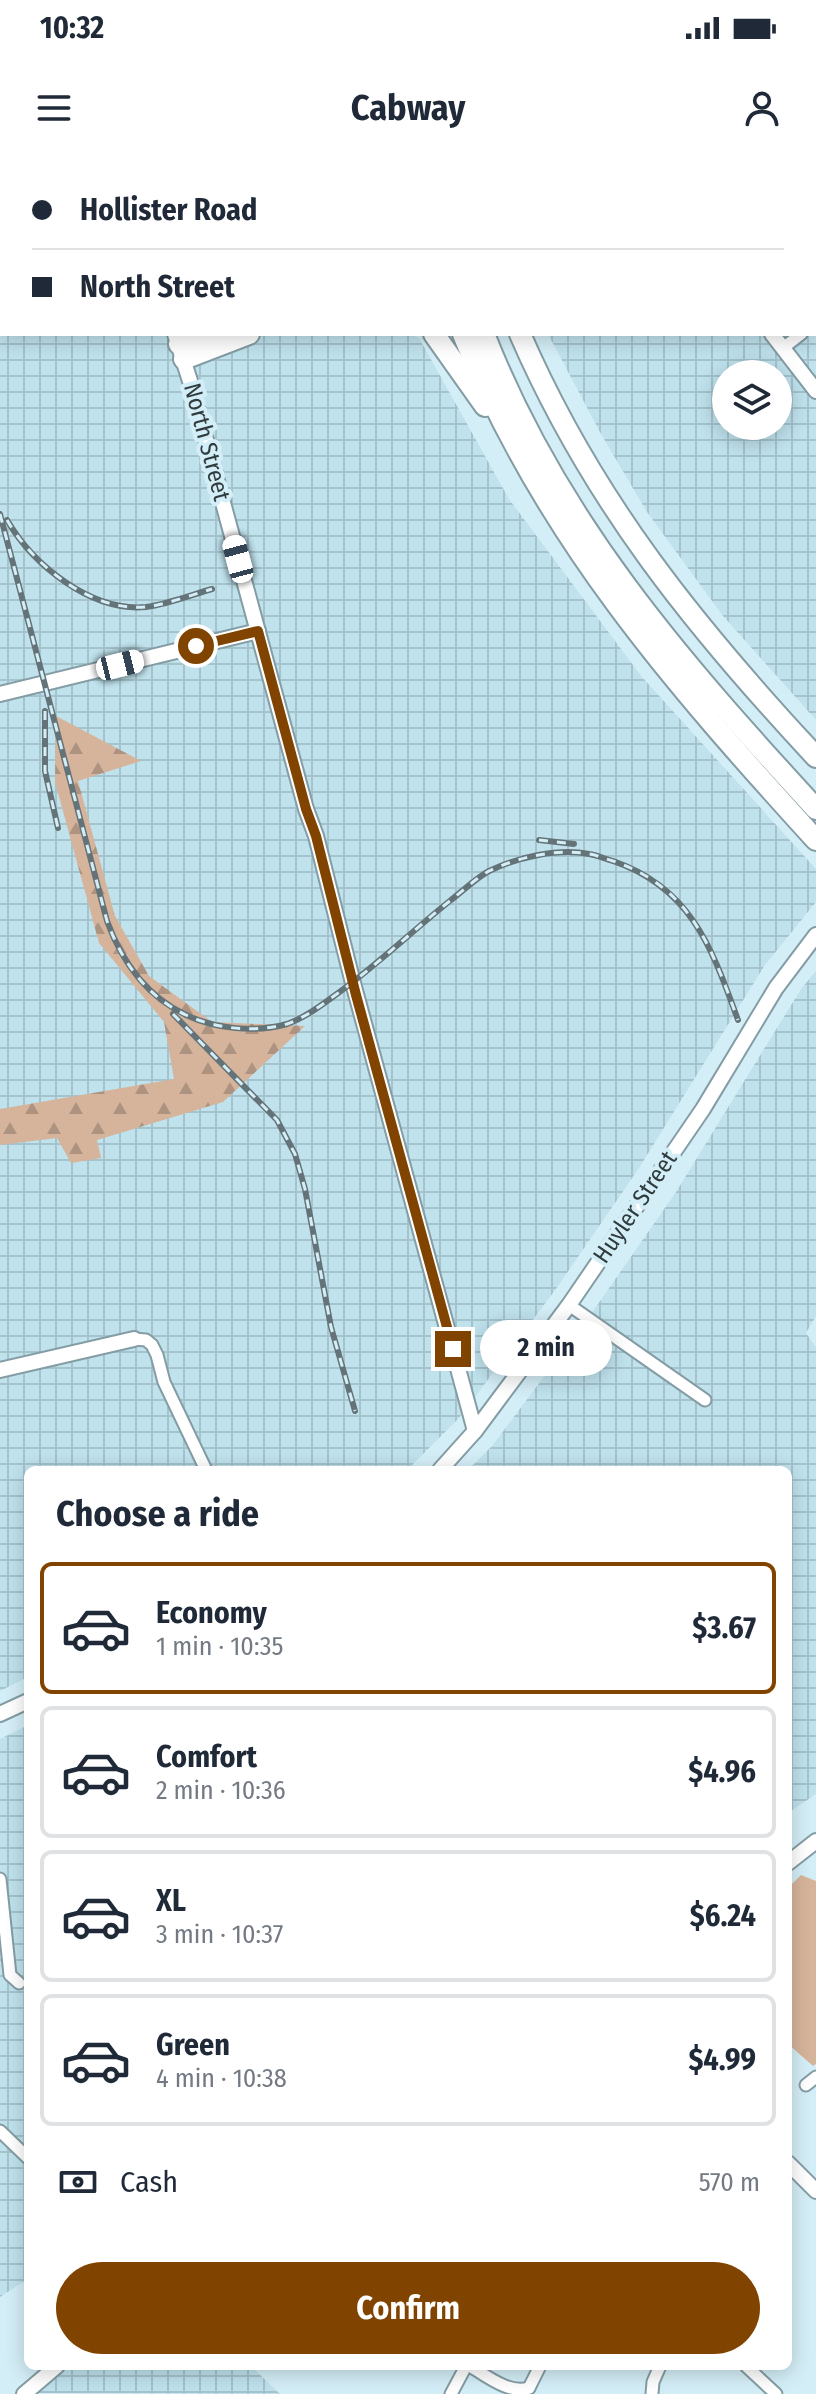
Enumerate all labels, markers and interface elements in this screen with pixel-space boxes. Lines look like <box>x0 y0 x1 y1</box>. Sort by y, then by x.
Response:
text: 10:32 <box>40 10 104 46</box>
icon: menu <box>32 86 76 130</box>
text: Cabway <box>351 86 465 130</box>
icon: person <box>740 86 784 130</box>
text: Hollister Road <box>80 192 257 228</box>
text: North Street <box>80 269 235 305</box>
map controls <box>712 360 792 440</box>
button: layers <box>712 360 792 440</box>
street label: North Street <box>178 380 236 504</box>
car <box>220 533 256 585</box>
route start <box>178 628 214 664</box>
car <box>94 648 146 682</box>
street label: Huyler Street <box>587 1146 683 1268</box>
callout: 2 min <box>481 1321 613 1377</box>
route end <box>435 1331 471 1367</box>
text: 2 min <box>517 1332 575 1363</box>
text: Choose a ride <box>56 1492 259 1536</box>
icon: car <box>60 1592 132 1664</box>
text: Economy <box>156 1595 267 1631</box>
text: $3.67 <box>692 1610 756 1646</box>
text: 1 min · 10:35 <box>156 1631 283 1662</box>
icon: car <box>60 1736 132 1808</box>
text: Comfort <box>156 1739 257 1775</box>
text: $4.96 <box>688 1754 756 1790</box>
text: 2 min · 10:36 <box>156 1775 286 1806</box>
icon: car <box>60 1880 132 1952</box>
text: XL <box>156 1883 186 1919</box>
text: $6.24 <box>690 1898 756 1934</box>
text: 3 min · 10:37 <box>156 1919 283 1950</box>
icon: car <box>60 2024 132 2096</box>
text: Green <box>156 2027 230 2063</box>
text: $4.99 <box>688 2042 756 2078</box>
text: 4 min · 10:38 <box>156 2063 287 2094</box>
icon: cash <box>56 2160 100 2204</box>
text: Cash <box>120 2164 178 2200</box>
text: 570 m <box>699 2167 760 2198</box>
button: Confirm <box>56 2262 760 2354</box>

